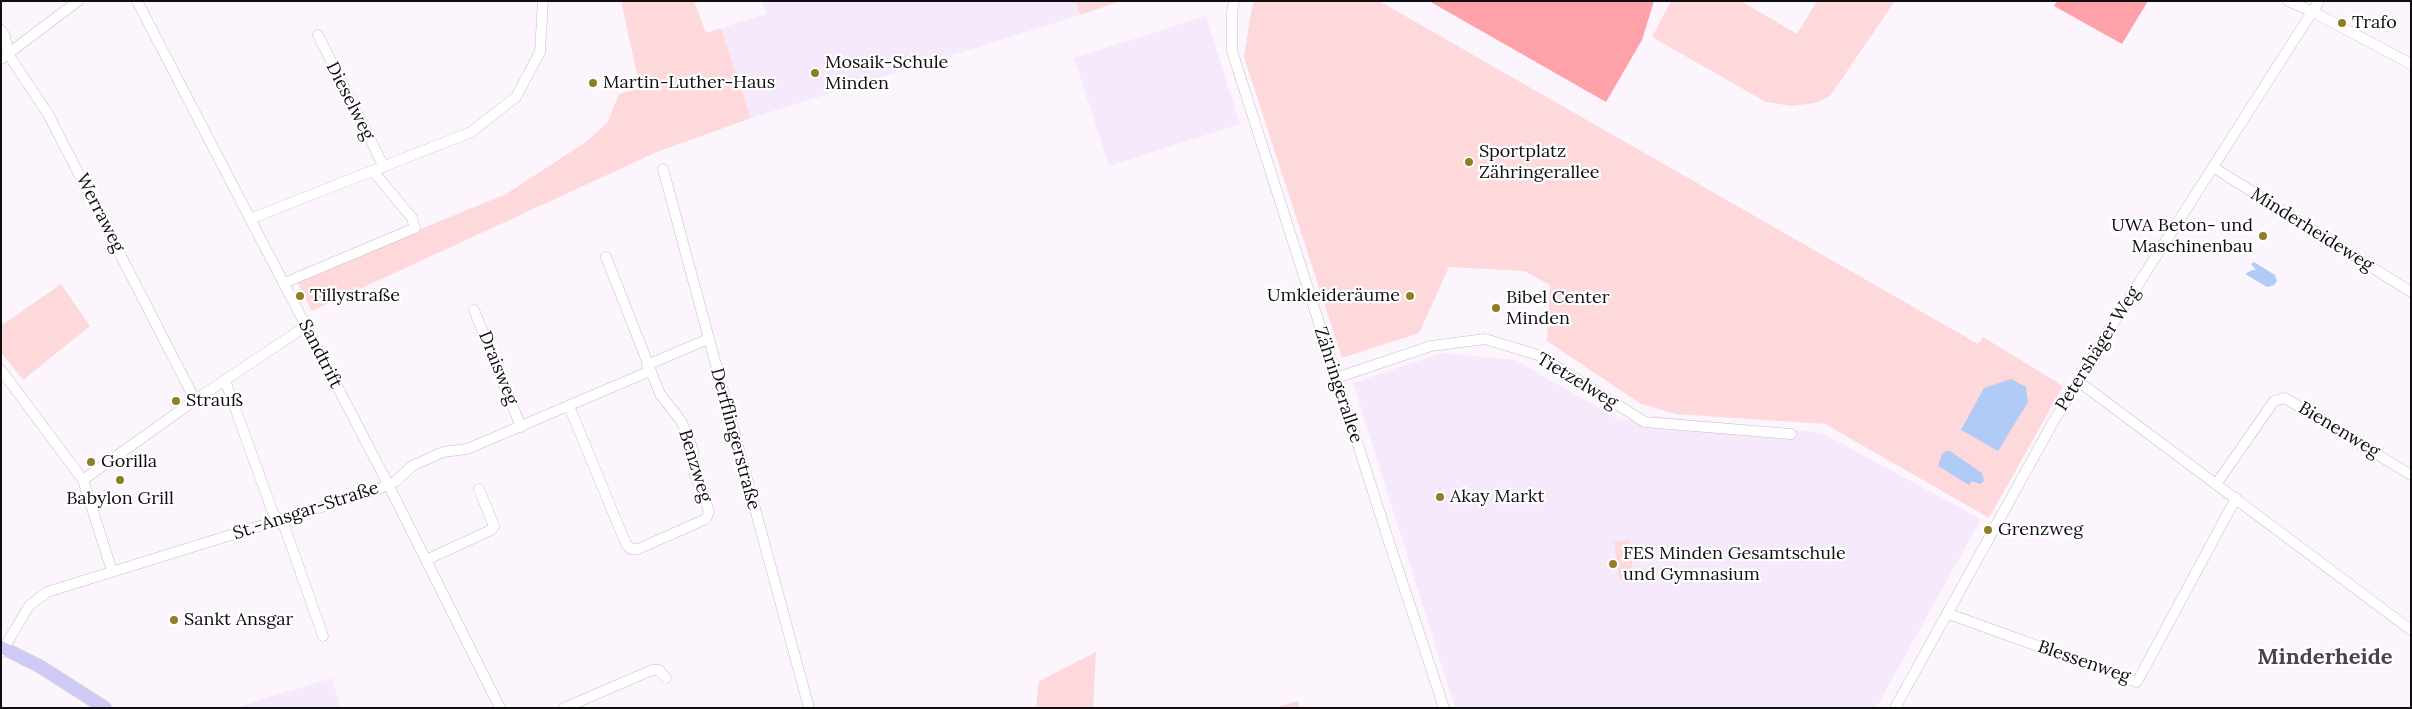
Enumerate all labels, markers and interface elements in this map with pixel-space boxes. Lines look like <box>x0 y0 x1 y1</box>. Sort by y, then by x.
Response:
place label: Trafo <box>2352 12 2397 34</box>
marker: Trafo <box>2336 17 2348 29</box>
place label: Mosaik-Schule Minden <box>825 52 948 94</box>
street label: Dieselweg <box>321 58 379 144</box>
marker: Mosaik-Schule Minden <box>809 67 821 79</box>
place label: Martin-Luther-Haus <box>603 72 775 94</box>
marker: Martin-Luther-Haus <box>587 77 599 89</box>
place label: Sportplatz Zähringerallee <box>1479 141 1600 183</box>
marker: Sportplatz Zähringerallee <box>1463 156 1475 168</box>
street label: Werraweg <box>71 170 129 256</box>
street label: Minderheideweg <box>2247 184 2377 276</box>
place label: UWA Beton- und Maschinenbau <box>2111 215 2253 258</box>
marker: UWA Beton- und Maschinenbau <box>2257 230 2269 242</box>
street label: Petershäger Weg <box>2051 283 2145 415</box>
place label: Tillystraße <box>310 285 400 307</box>
place label: Umkleideräume <box>1267 285 1400 307</box>
place label: Bibel Center Minden <box>1506 287 1610 330</box>
marker: Tillystraße <box>294 290 306 302</box>
marker: Umkleideräume <box>1404 290 1416 302</box>
marker: Bibel Center Minden <box>1490 302 1502 314</box>
street label: Sandtrift <box>294 316 346 392</box>
street label: Zähringerallee <box>1309 324 1367 446</box>
street label: Draisweg <box>473 328 523 408</box>
street label: Tietzelweg <box>1533 348 1621 414</box>
street label: Derfflingerstraße <box>706 366 764 512</box>
place label: Strauß <box>186 390 243 412</box>
marker: Strauß <box>170 395 182 407</box>
street label: Bienenweg <box>2294 397 2384 463</box>
street label: Benzweg <box>674 427 716 505</box>
place label: Gorilla <box>101 451 157 473</box>
marker: Gorilla <box>85 456 97 468</box>
marker: Babylon Grill <box>114 474 126 486</box>
street label: St.-Ansgar-Straße <box>230 477 382 545</box>
place label: Akay Markt <box>1450 486 1544 508</box>
place label: Babylon Grill <box>66 488 174 510</box>
marker: Akay Markt <box>1434 491 1446 503</box>
place label: Grenzweg <box>1998 519 2083 541</box>
marker: Grenzweg <box>1982 524 1994 536</box>
place label: FES Minden Gesamtschule und Gymnasium <box>1623 543 1846 586</box>
marker: FES Minden Gesamtschule und Gymnasium <box>1607 558 1619 570</box>
place label: Sankt Ansgar <box>184 609 293 631</box>
marker: Sankt Ansgar <box>168 614 180 626</box>
street label: Blessenweg <box>2035 636 2133 688</box>
district label: Minderheide <box>2257 645 2393 671</box>

